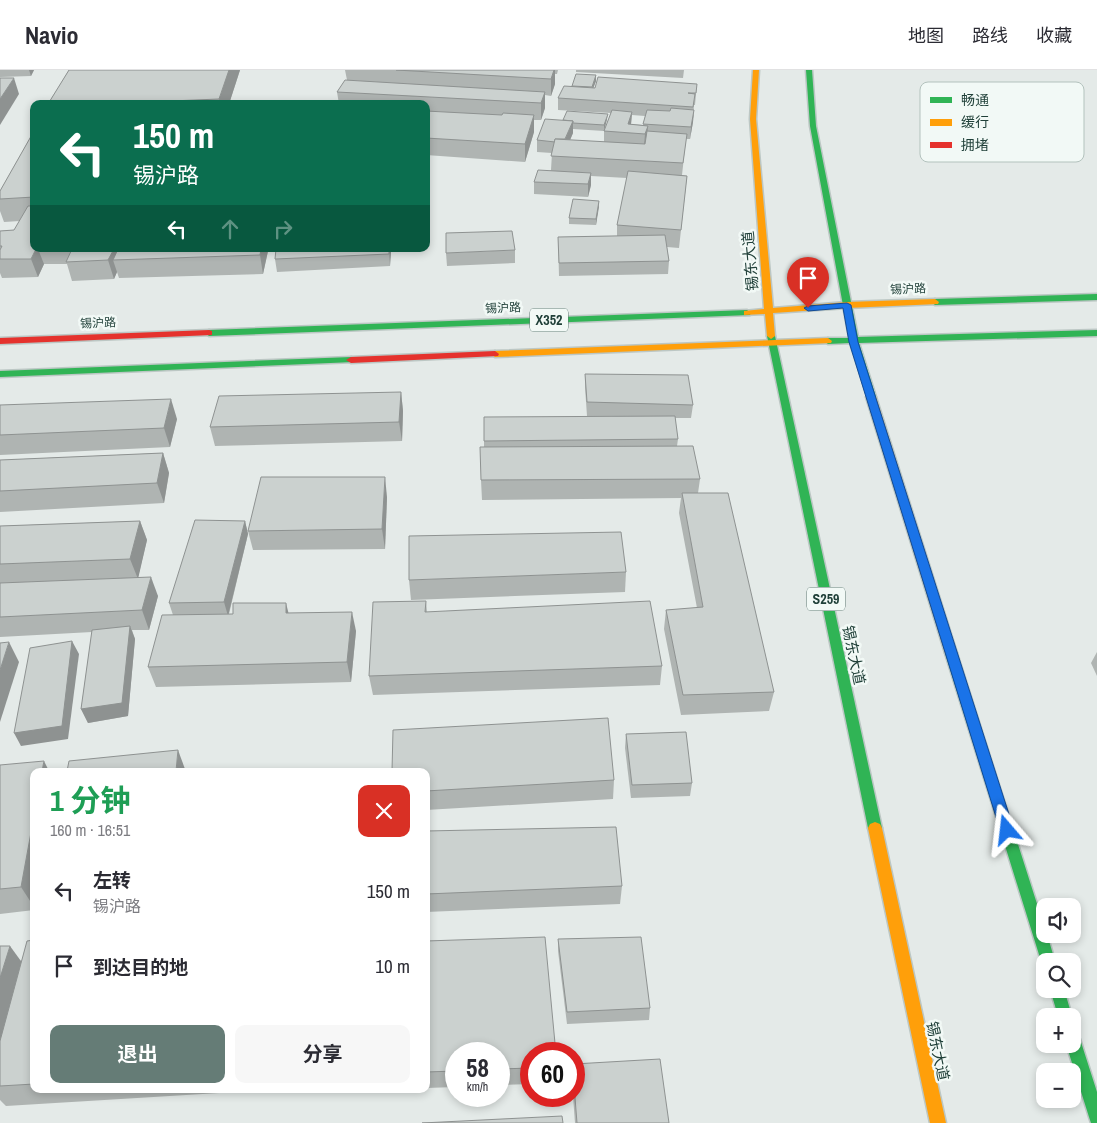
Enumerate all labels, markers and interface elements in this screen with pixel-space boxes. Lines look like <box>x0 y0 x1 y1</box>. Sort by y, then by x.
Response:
text: Navio <box>25 19 79 51</box>
text: 地图 <box>908 23 944 48</box>
text: 路线 <box>972 23 1008 48</box>
text: 收藏 <box>1036 23 1072 48</box>
legend <box>920 82 1084 162</box>
text: 畅通 <box>961 91 989 109</box>
text: 150 m <box>133 112 214 159</box>
text: 缓行 <box>961 113 989 131</box>
icon: left <box>50 120 115 185</box>
text: 拥堵 <box>961 136 989 154</box>
text: 锡沪路 <box>133 160 199 190</box>
icon: left <box>163 215 191 243</box>
icon: ahead <box>216 215 244 243</box>
icon: right <box>269 215 297 243</box>
street label: 锡东大道 <box>737 230 763 292</box>
pin <box>787 257 829 308</box>
icon: arrive <box>794 264 822 292</box>
street label: 锡沪路 <box>890 280 926 298</box>
street label: 锡沪路 <box>485 299 521 317</box>
road number: X352 <box>530 308 568 332</box>
street label: 锡沪路 <box>80 314 116 332</box>
road number: S259 <box>807 588 845 610</box>
street label: 锡东大道 <box>837 623 871 687</box>
text: 1 分钟 <box>50 780 131 820</box>
button: close <box>358 785 410 837</box>
position arrow <box>980 803 1032 855</box>
text: 160 m · 16:51 <box>50 819 130 841</box>
text: 左转 <box>93 867 131 893</box>
icon: left <box>50 877 78 905</box>
text: 150 m <box>367 878 410 904</box>
text: 锡沪路 <box>93 895 141 917</box>
map controls <box>1036 898 1081 1108</box>
button: sound <box>1036 898 1081 943</box>
icon: arrive <box>50 952 78 980</box>
text: 10 m <box>375 953 410 979</box>
button: search <box>1036 953 1081 998</box>
text: 到达目的地 <box>93 954 188 980</box>
button: + <box>1036 1008 1081 1053</box>
street label: 锡东大道 <box>921 1019 955 1083</box>
button: 退出 <box>50 1025 225 1083</box>
button: 分享 <box>235 1025 410 1083</box>
speed limit sign: 60 <box>520 1042 585 1107</box>
text: 58 <box>466 1051 489 1085</box>
button: − <box>1036 1063 1081 1108</box>
text: km/h <box>467 1079 488 1095</box>

